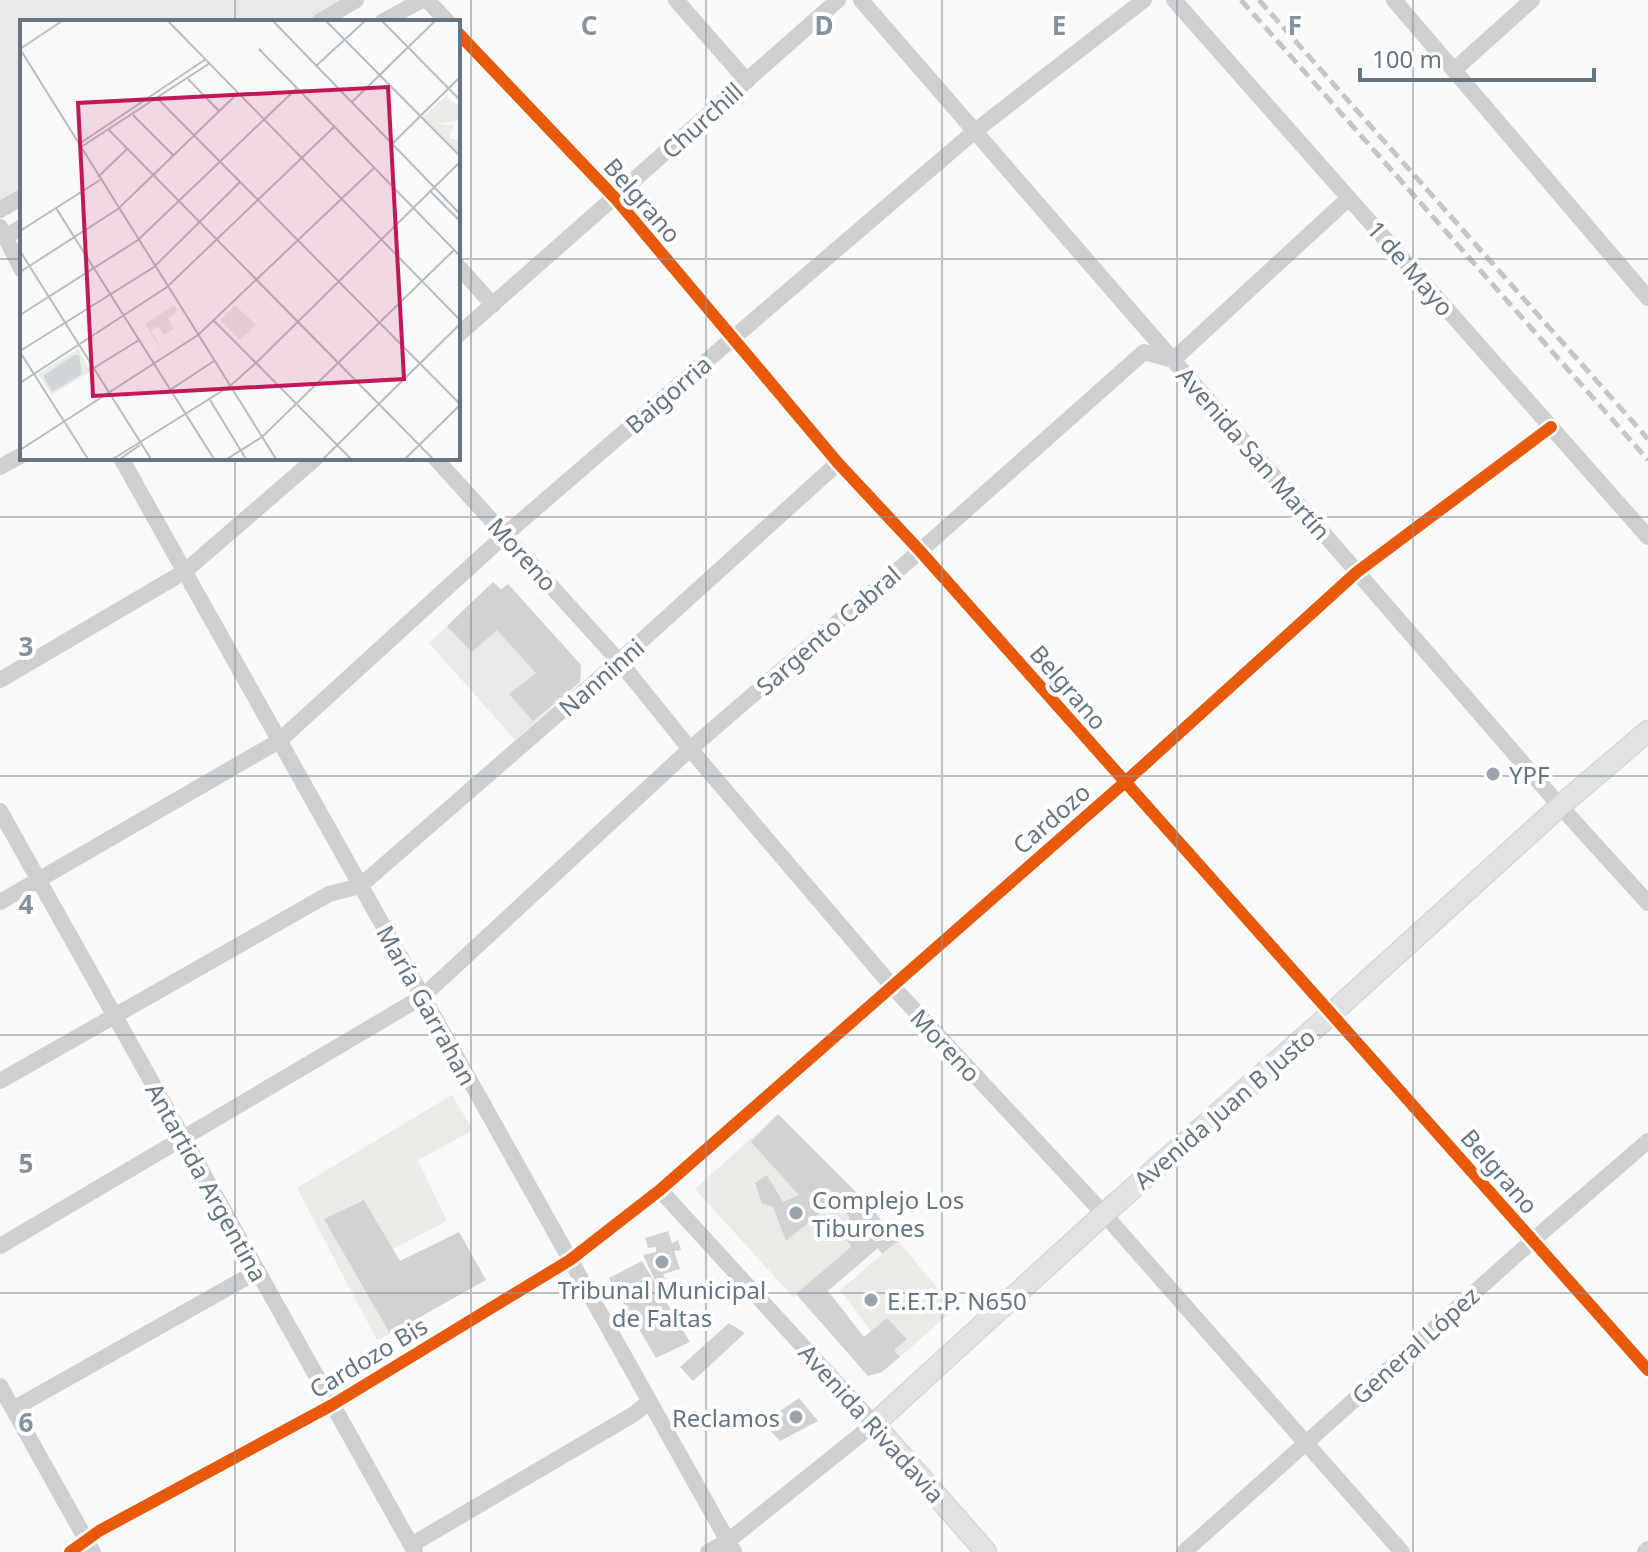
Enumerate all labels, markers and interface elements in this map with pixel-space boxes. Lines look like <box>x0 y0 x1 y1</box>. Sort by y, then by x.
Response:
text: C <box>581 7 597 43</box>
text: D <box>814 7 834 43</box>
text: E <box>1052 7 1066 43</box>
text: F <box>1288 7 1302 43</box>
inset map <box>20 20 460 460</box>
scale bar <box>1360 32 1594 82</box>
text: 100 m <box>1372 42 1442 75</box>
street label: Churchill <box>654 75 750 165</box>
street label: Belgrano <box>597 151 689 249</box>
street label: 1 de Mayo <box>1360 213 1462 323</box>
street label: Baigorria <box>618 347 718 441</box>
street label: Avenida San Martín <box>1170 359 1338 547</box>
street label: Moreno <box>481 510 565 598</box>
street label: Sargento Cabral <box>749 558 907 702</box>
text: 3 <box>19 628 33 664</box>
street label: Nanninni <box>551 631 651 723</box>
street label: Belgrano <box>1023 638 1115 736</box>
place label: YPF <box>1509 758 1550 791</box>
marker: YPF <box>1484 765 1502 783</box>
street label: Cardozo <box>1005 775 1097 861</box>
text: 4 <box>19 886 34 922</box>
street label: María Garrahan <box>369 919 485 1091</box>
street label: Moreno <box>904 1001 988 1089</box>
street label: Avenida Juan B Justo <box>1126 1020 1322 1196</box>
street label: Antartida Argentina <box>139 1077 275 1287</box>
street label: Belgrano <box>1454 1122 1546 1220</box>
text: 5 <box>19 1145 33 1181</box>
place label: Complejo Los Tiburones <box>812 1183 964 1244</box>
marker: Complejo Los Tiburones <box>787 1204 805 1222</box>
marker: Tribunal Municipal de Faltas <box>653 1253 671 1271</box>
place label: Tribunal Municipal de Faltas <box>558 1273 766 1334</box>
street label: General López <box>1344 1279 1486 1411</box>
place label: E.E.T.P. N650 <box>887 1284 1027 1317</box>
marker: E.E.T.P. N650 <box>862 1291 880 1309</box>
street label: Cardozo Bis <box>303 1309 433 1405</box>
street label: Avenida Rivadavia <box>792 1336 952 1510</box>
place label: Reclamos <box>672 1401 780 1434</box>
text: 6 <box>19 1404 34 1440</box>
marker: Reclamos <box>787 1408 805 1426</box>

